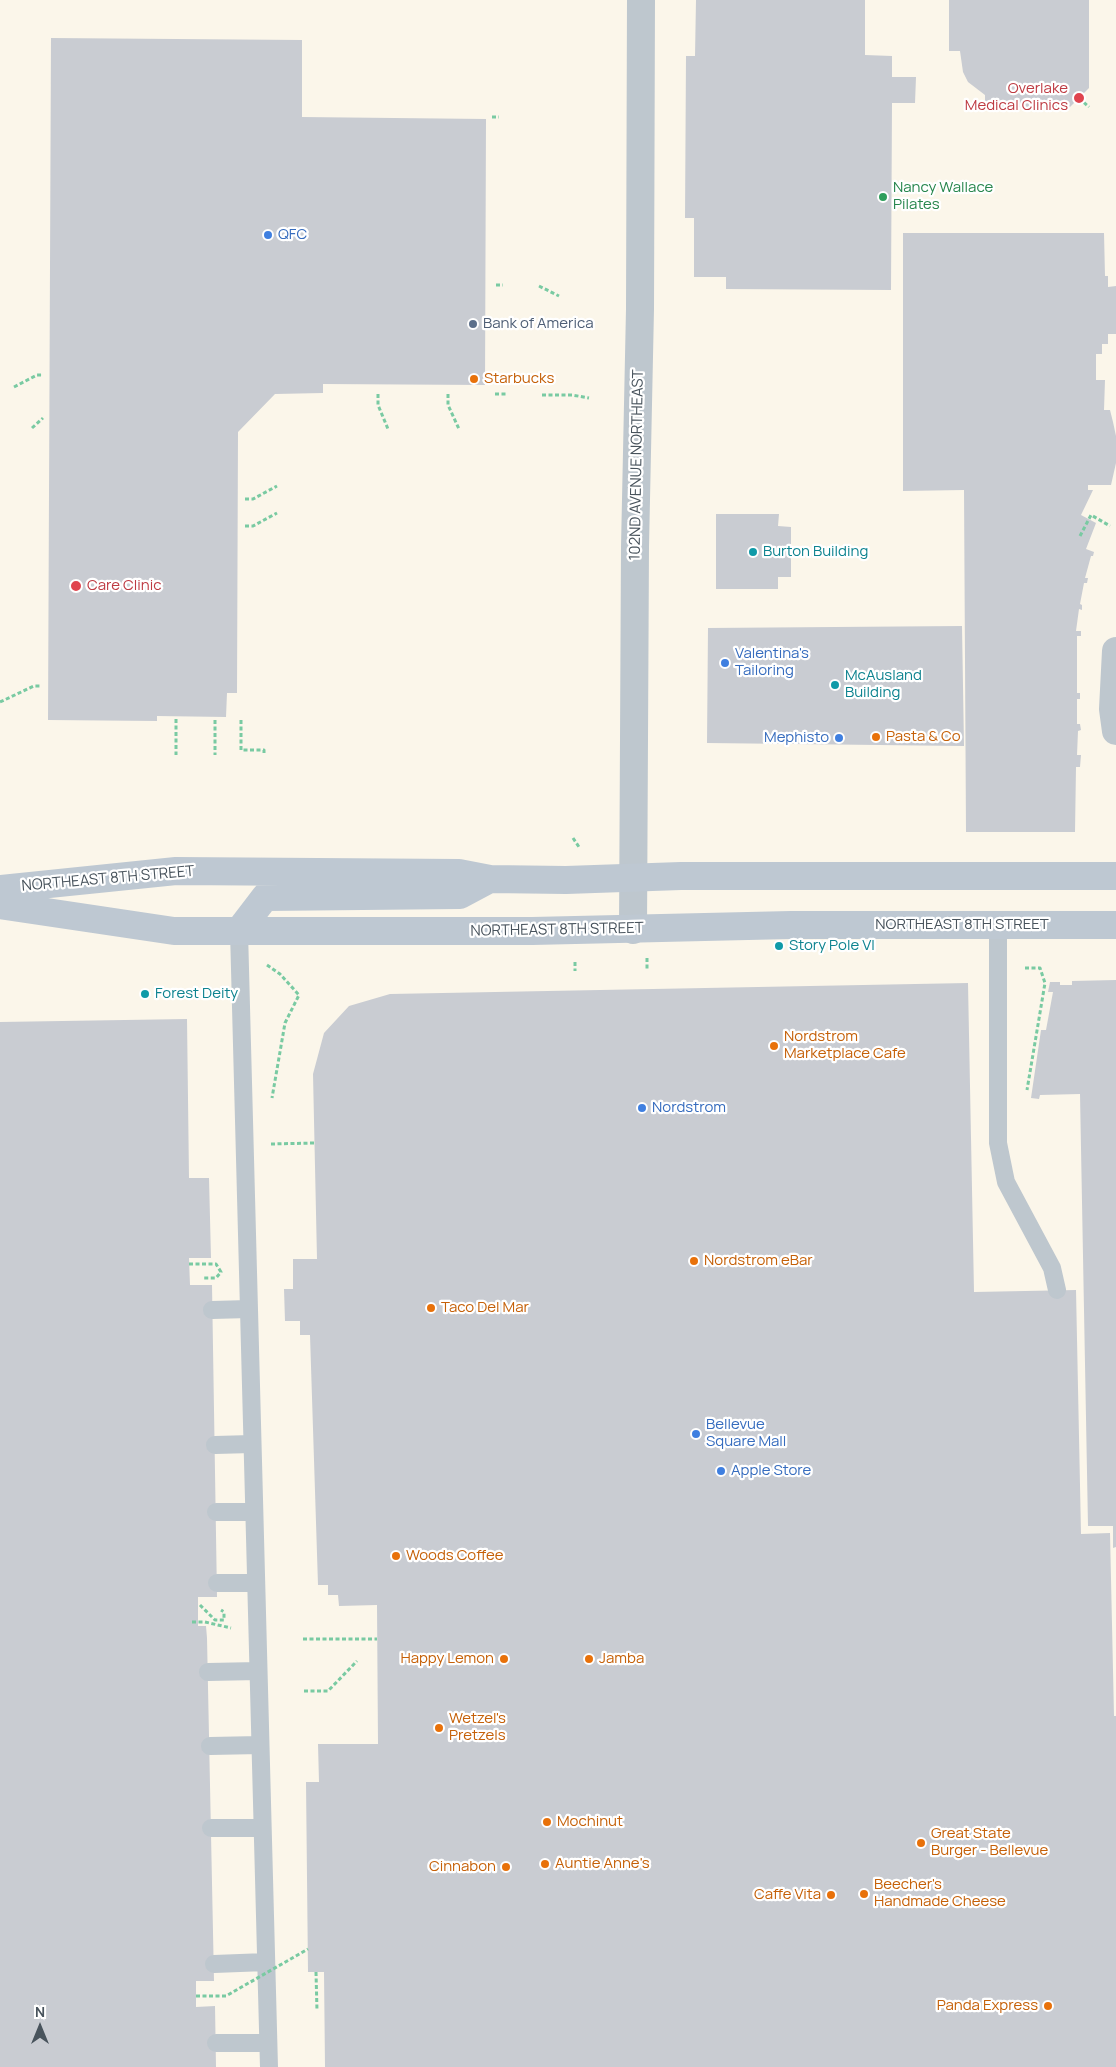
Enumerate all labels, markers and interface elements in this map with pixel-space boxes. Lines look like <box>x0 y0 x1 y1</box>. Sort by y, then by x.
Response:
place label: Overlake Medical Clinics <box>965 80 1068 115</box>
marker: Overlake Medical Clinics <box>1072 91 1086 105</box>
place label: Nancy Wallace Pilates <box>893 179 993 214</box>
marker: Nancy Wallace Pilates <box>877 191 889 203</box>
place label: QFC <box>278 226 307 244</box>
marker: QFC <box>262 229 274 241</box>
place label: Bank of America <box>483 315 594 333</box>
marker: Bank of America <box>467 318 479 330</box>
street label: 102ND AVENUE NORTHEAST <box>626 369 648 561</box>
place label: Starbucks <box>484 370 554 388</box>
marker: Starbucks <box>468 373 480 385</box>
place label: Burton Building <box>763 543 868 561</box>
marker: Burton Building <box>747 546 759 558</box>
place label: Care Clinic <box>87 577 162 595</box>
marker: Care Clinic <box>69 579 83 593</box>
place label: Valentina's Tailoring <box>735 645 809 680</box>
marker: Valentina's Tailoring <box>719 657 731 669</box>
place label: McAusland Building <box>845 667 922 702</box>
marker: McAusland Building <box>829 679 841 691</box>
place label: Pasta & Co <box>886 728 961 746</box>
place label: Mephisto <box>764 729 829 747</box>
marker: Pasta & Co <box>870 731 882 743</box>
marker: Mephisto <box>833 732 845 744</box>
street label: NORTHEAST 8TH STREET <box>21 862 195 896</box>
street label: NORTHEAST 8TH STREET <box>875 916 1049 934</box>
street label: NORTHEAST 8TH STREET <box>470 919 644 941</box>
place label: Story Pole VI <box>789 937 875 955</box>
marker: Story Pole VI <box>773 940 785 952</box>
place label: Forest Deity <box>155 985 238 1003</box>
marker: Forest Deity <box>139 988 151 1000</box>
place label: Nordstrom Marketplace Cafe <box>784 1028 906 1063</box>
marker: Nordstrom Marketplace Cafe <box>768 1040 780 1052</box>
place label: Nordstrom <box>652 1099 726 1117</box>
marker: Nordstrom <box>636 1102 648 1114</box>
place label: Nordstrom eBar <box>704 1252 813 1270</box>
marker: Nordstrom eBar <box>688 1255 700 1267</box>
place label: Taco Del Mar <box>441 1299 529 1317</box>
marker: Taco Del Mar <box>425 1302 437 1314</box>
place label: Bellevue Square Mall <box>706 1416 786 1451</box>
marker: Bellevue Square Mall <box>690 1428 702 1440</box>
place label: Apple Store <box>731 1462 811 1480</box>
marker: Apple Store <box>715 1465 727 1477</box>
place label: Woods Coffee <box>406 1547 503 1565</box>
marker: Woods Coffee <box>390 1550 402 1562</box>
place label: Happy Lemon <box>400 1650 494 1668</box>
place label: Jamba <box>599 1650 644 1668</box>
marker: Happy Lemon <box>498 1653 510 1665</box>
marker: Jamba <box>583 1653 595 1665</box>
place label: Wetzel's Pretzels <box>449 1710 506 1745</box>
marker: Wetzel's Pretzels <box>433 1722 445 1734</box>
place label: Mochinut <box>557 1813 623 1831</box>
marker: Mochinut <box>541 1816 553 1828</box>
place label: Great State Burger - Bellevue <box>931 1825 1048 1860</box>
marker: Great State Burger - Bellevue <box>915 1837 927 1849</box>
place label: Auntie Anne's <box>555 1855 650 1873</box>
place label: Cinnabon <box>429 1858 496 1876</box>
marker: Auntie Anne's <box>539 1858 551 1870</box>
marker: Cinnabon <box>500 1861 512 1873</box>
place label: Beecher's Handmade Cheese <box>874 1876 1006 1911</box>
place label: Caffe Vita <box>754 1886 821 1904</box>
marker: Beecher's Handmade Cheese <box>858 1888 870 1900</box>
marker: Caffe Vita <box>825 1889 837 1901</box>
place label: Panda Express <box>937 1997 1038 2015</box>
marker: Panda Express <box>1042 2000 1054 2012</box>
north arrow <box>15 2002 65 2052</box>
text: N <box>35 2002 45 2021</box>

